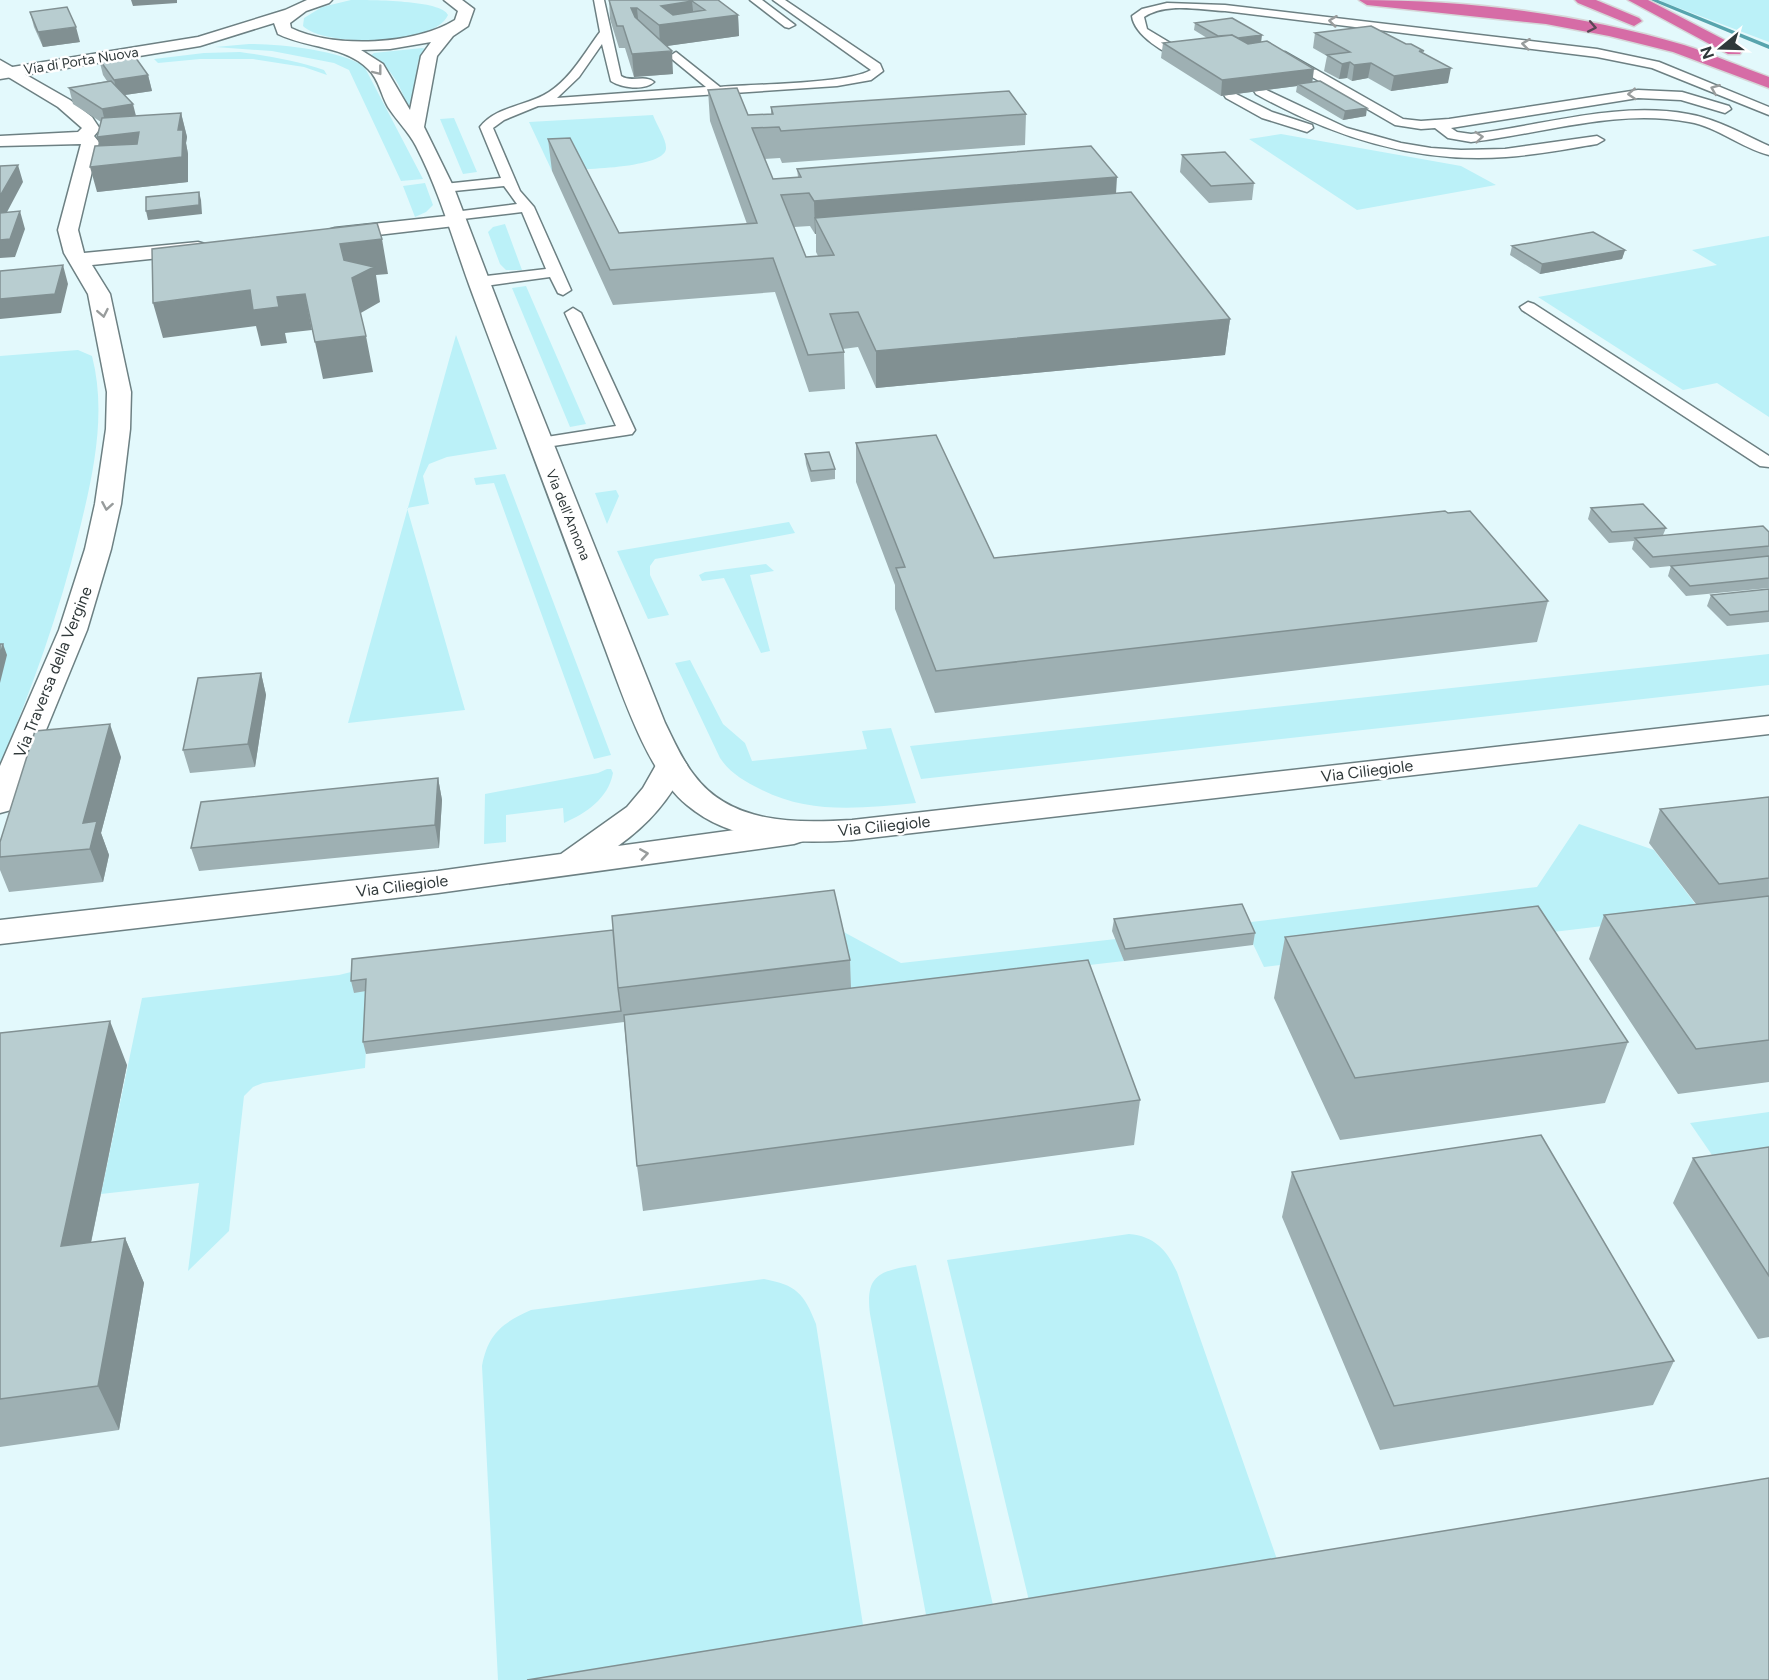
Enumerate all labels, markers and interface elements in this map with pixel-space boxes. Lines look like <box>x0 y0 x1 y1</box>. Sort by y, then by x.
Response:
one-way arrow <box>1328 15 1337 27</box>
north arrow <box>1691 18 1751 78</box>
one-way arrow <box>1586 20 1596 33</box>
one-way arrow <box>1522 39 1531 51</box>
street label: Via di Porta Nuova <box>22 44 140 78</box>
text: N <box>1696 44 1718 62</box>
one-way arrow <box>370 64 381 75</box>
one-way arrow <box>1710 84 1721 96</box>
one-way arrow <box>1628 87 1637 100</box>
one-way arrow <box>1474 131 1484 144</box>
one-way arrow <box>96 308 109 318</box>
street label: Via dell'Annona <box>542 467 594 563</box>
one-way arrow <box>101 501 114 511</box>
street label: Via Traversa della Vergine <box>10 583 96 760</box>
street label: Via Ciliegiole <box>1320 756 1414 786</box>
street label: Via Ciliegiole <box>837 812 931 840</box>
one-way arrow <box>639 848 649 860</box>
street label: Via Ciliegiole <box>355 871 449 901</box>

